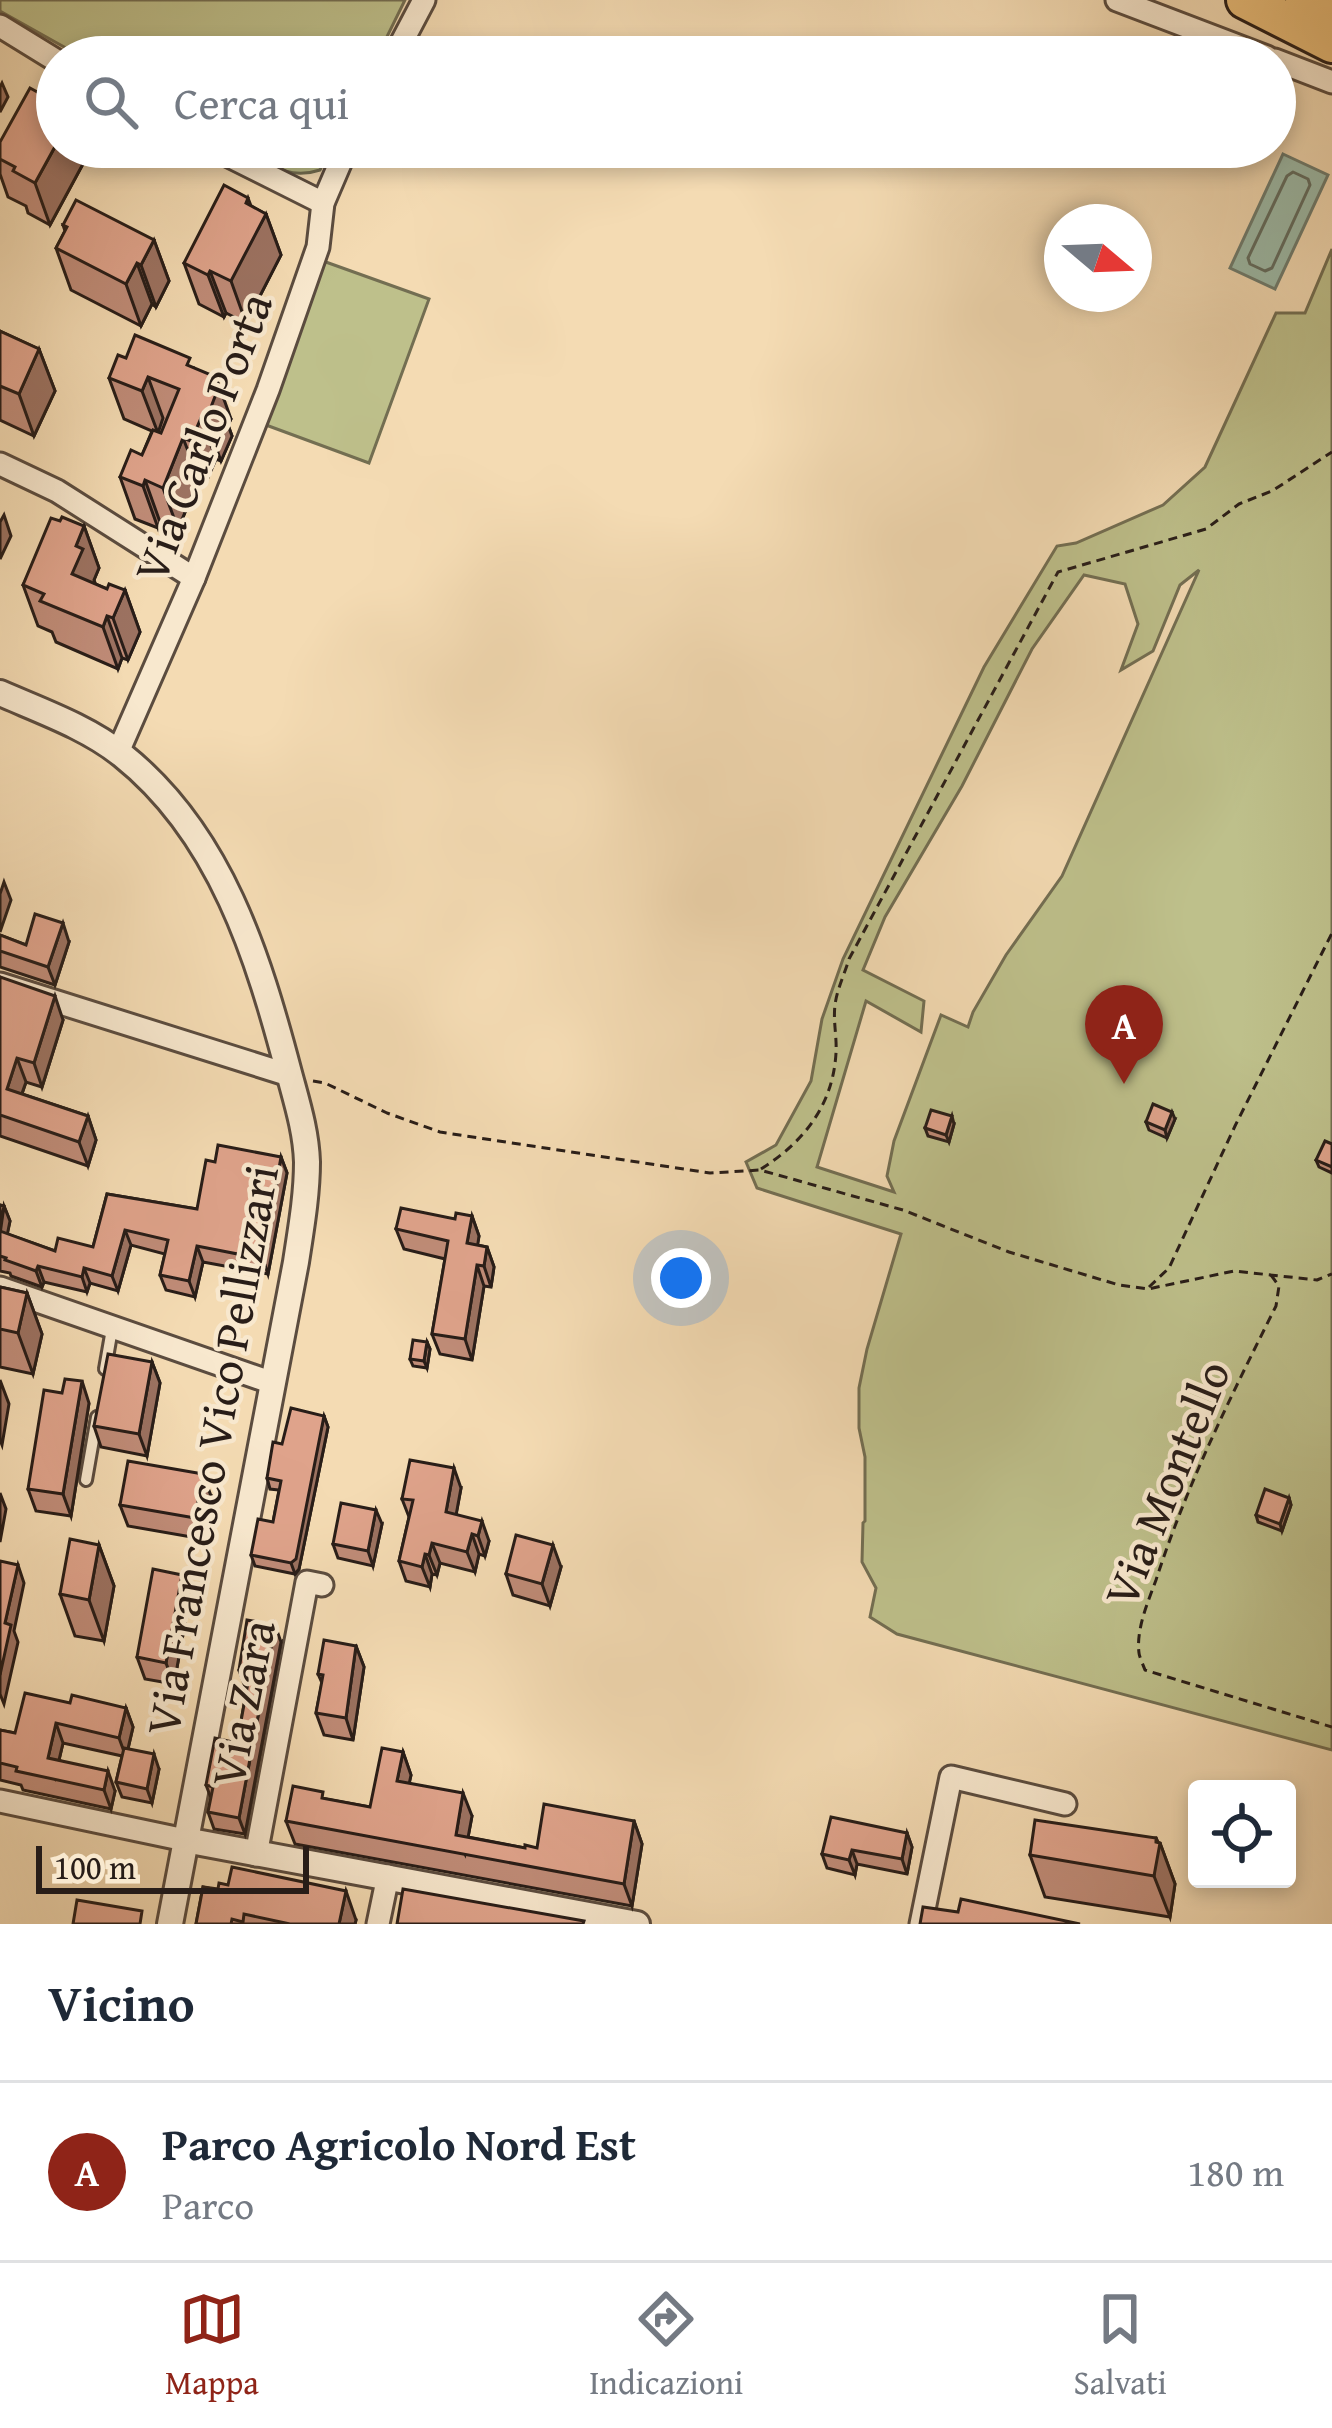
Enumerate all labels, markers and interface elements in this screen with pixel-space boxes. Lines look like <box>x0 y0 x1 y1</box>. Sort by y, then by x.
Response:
search box <box>36 36 1296 168</box>
icon: search <box>78 69 144 135</box>
text: Cerca qui <box>174 70 349 135</box>
north arrow <box>1044 204 1152 312</box>
street label: Via Carlo Porta <box>114 282 290 592</box>
pin: A <box>1085 985 1163 1084</box>
street label: Via Francesco Vico Pellizzari <box>126 1159 296 1741</box>
your location <box>651 1248 711 1308</box>
street label: Via Montello <box>1084 1349 1248 1617</box>
street label: Via Zara <box>191 1613 293 1792</box>
map controls <box>1188 1780 1296 1888</box>
button: locate <box>1188 1780 1296 1888</box>
scale bar <box>36 1840 309 1893</box>
text: 100 m <box>54 1843 136 1891</box>
text: Vicino <box>48 1965 195 2040</box>
text: Parco Agricolo Nord Est <box>162 2111 636 2176</box>
text: A <box>75 2143 99 2200</box>
text: 180 m <box>1187 2143 1284 2200</box>
text: Parco <box>162 2176 254 2233</box>
tab: Mappa <box>165 2286 259 2406</box>
tab: Indicazioni <box>589 2286 743 2406</box>
tab: Salvati <box>1074 2286 1167 2406</box>

